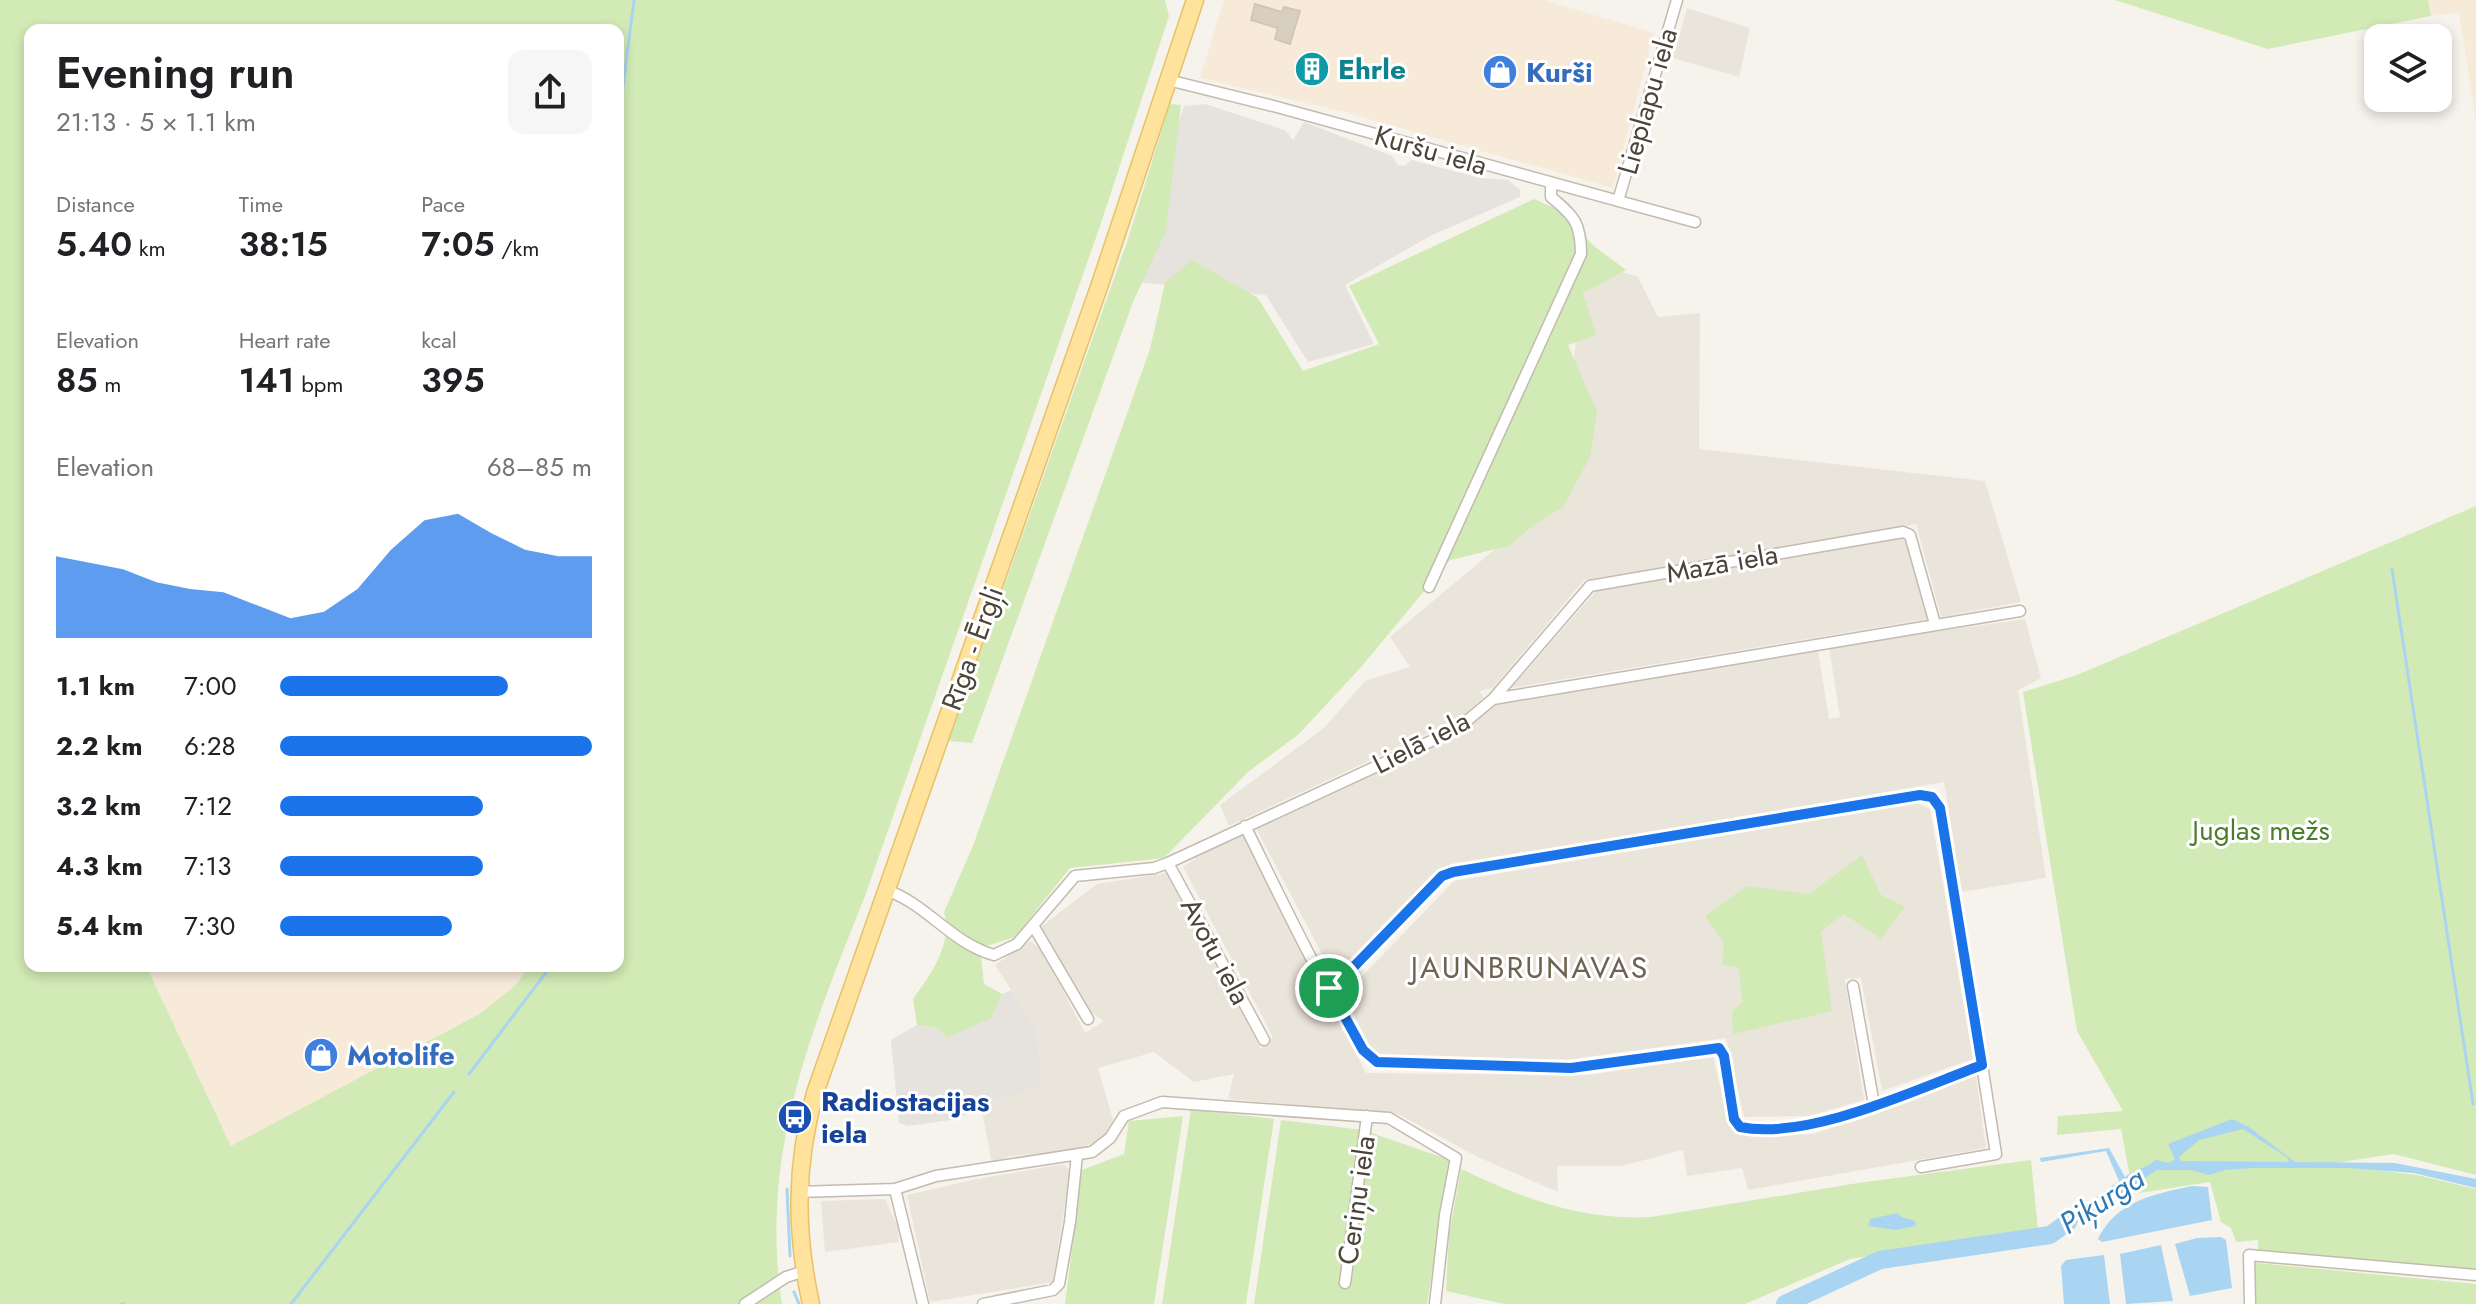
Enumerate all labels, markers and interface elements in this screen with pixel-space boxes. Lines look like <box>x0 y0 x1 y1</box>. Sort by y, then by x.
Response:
street label: Lieplapu iela <box>1607 23 1688 179</box>
map controls <box>2364 24 2452 112</box>
button: layers <box>2364 24 2452 112</box>
text: Evening run <box>56 41 295 105</box>
place label: Ehrle <box>1338 49 1406 90</box>
button: share <box>508 50 592 134</box>
building icon: Ehrle <box>1293 50 1331 88</box>
place label: Kurši <box>1526 52 1593 93</box>
shop icon: Kurši <box>1481 53 1519 91</box>
text: 21:13 · 5 × 1.1 km <box>56 103 256 141</box>
street label: Kuršu iela <box>1370 115 1492 186</box>
text: Distance <box>56 188 135 220</box>
text: Time <box>239 188 283 220</box>
text: Pace <box>421 188 465 220</box>
text: 5.40 <box>56 220 132 269</box>
text: 38:15 <box>239 220 328 269</box>
text: 7:05 <box>421 220 495 269</box>
text: km <box>132 232 166 264</box>
text: /km <box>495 232 539 264</box>
text: Elevation <box>56 324 139 356</box>
text: Heart rate <box>239 324 330 356</box>
text: kcal <box>421 324 457 356</box>
text: 85 <box>56 356 98 405</box>
text: 141 <box>239 356 295 405</box>
text: 395 <box>421 356 484 405</box>
text: m <box>98 368 121 400</box>
text: bpm <box>295 368 343 400</box>
text: Elevation <box>56 448 154 486</box>
text: 68–85 m <box>487 448 592 486</box>
street label: Mazā iela <box>1663 534 1781 593</box>
street label: Rīga - Ērgļi <box>931 580 1014 716</box>
text: 1.1 km <box>56 667 135 705</box>
text: 7:00 <box>184 667 237 705</box>
street label: Lielā iela <box>1365 700 1477 784</box>
text: 2.2 km <box>56 727 143 765</box>
text: 6:28 <box>184 727 236 765</box>
text: 3.2 km <box>56 787 141 825</box>
text: 7:12 <box>184 787 232 825</box>
park label: Juglas mežs <box>2188 810 2330 851</box>
text: 4.3 km <box>56 847 143 885</box>
text: 7:13 <box>184 847 231 885</box>
street label: Avotu iela <box>1170 891 1261 1012</box>
text: 5.4 km <box>56 907 143 945</box>
text: 7:30 <box>184 907 235 945</box>
district label: JAUNBRUNAVAS <box>1407 946 1649 989</box>
pin <box>1295 954 1363 1022</box>
icon: arrive <box>1307 966 1351 1010</box>
place label: Motolife <box>347 1035 455 1076</box>
shop icon: Motolife <box>302 1036 340 1074</box>
place label: Radiostacijas iela <box>821 1081 990 1154</box>
bus stop icon: Radiostacijas iela <box>776 1098 814 1136</box>
street label: Ceriņu iela <box>1327 1133 1386 1267</box>
water label: Piķurga <box>2051 1157 2153 1244</box>

